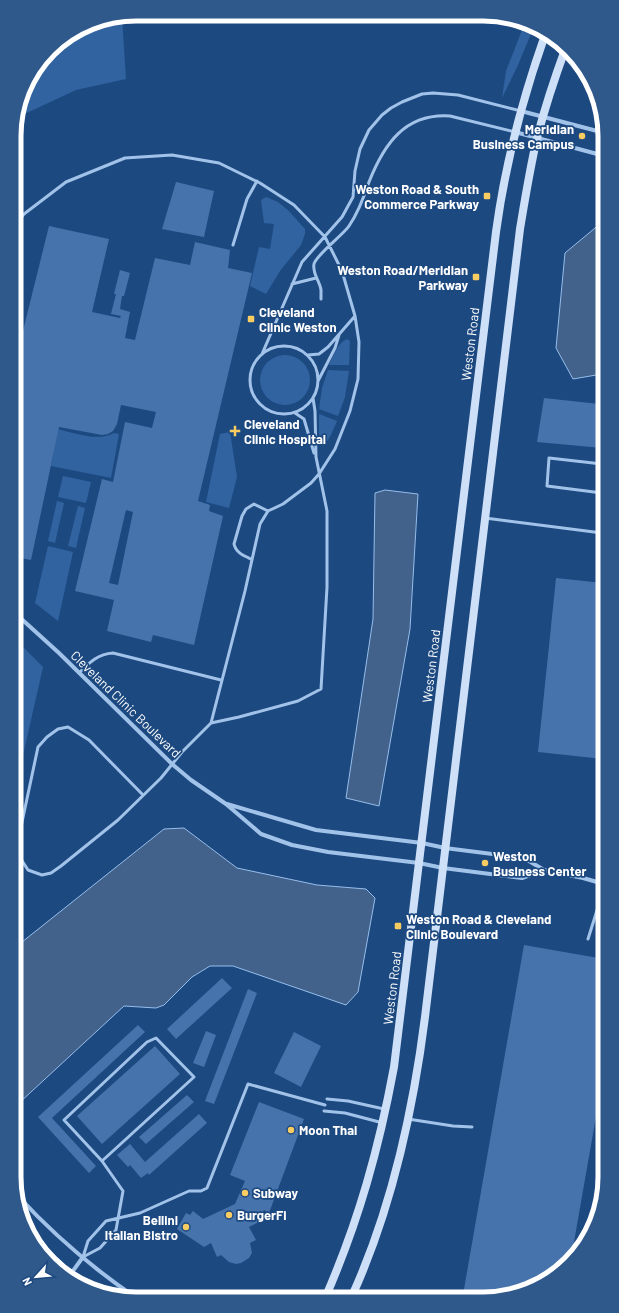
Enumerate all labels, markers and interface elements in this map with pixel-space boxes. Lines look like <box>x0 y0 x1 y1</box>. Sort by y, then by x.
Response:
place label: Meridian Business Campus <box>473 121 574 152</box>
marker: Meridian Business Campus <box>577 131 587 141</box>
place label: Weston Road & South Commerce Parkway <box>355 181 479 212</box>
marker: Weston Road & South Commerce Parkway <box>482 191 492 201</box>
place label: Weston Road/Meridian Parkway <box>337 262 468 293</box>
marker: Weston Road/Meridian Parkway <box>471 272 481 282</box>
place label: Cleveland Clinic Weston <box>259 304 337 335</box>
street label: Weston Road <box>458 306 482 382</box>
marker: Cleveland Clinic Weston <box>246 314 256 324</box>
place label: Cleveland Clinic Hospital <box>244 416 326 447</box>
marker: Cleveland Clinic Hospital <box>229 425 241 437</box>
street label: Weston Road <box>419 628 443 704</box>
street label: Cleveland Clinic Boulevard <box>68 647 184 761</box>
place label: Weston Business Center <box>493 848 587 879</box>
marker: Weston Business Center <box>480 858 490 868</box>
place label: Weston Road & Cleveland Clinic Boulevard <box>406 911 551 942</box>
marker: Weston Road & Cleveland Clinic Boulevard <box>393 921 403 931</box>
street label: Weston Road <box>380 950 404 1026</box>
place label: Moon Thai <box>299 1122 357 1138</box>
marker: Moon Thai <box>286 1125 296 1135</box>
place label: Subway <box>253 1185 298 1201</box>
marker: Subway <box>240 1188 250 1198</box>
place label: BurgerFi <box>237 1207 287 1223</box>
marker: BurgerFi <box>224 1210 234 1220</box>
place label: Bellini Italian Bistro <box>105 1212 178 1243</box>
marker: Bellini Italian Bistro <box>181 1222 191 1232</box>
north arrow <box>16 1257 56 1297</box>
text: N <box>19 1276 34 1288</box>

